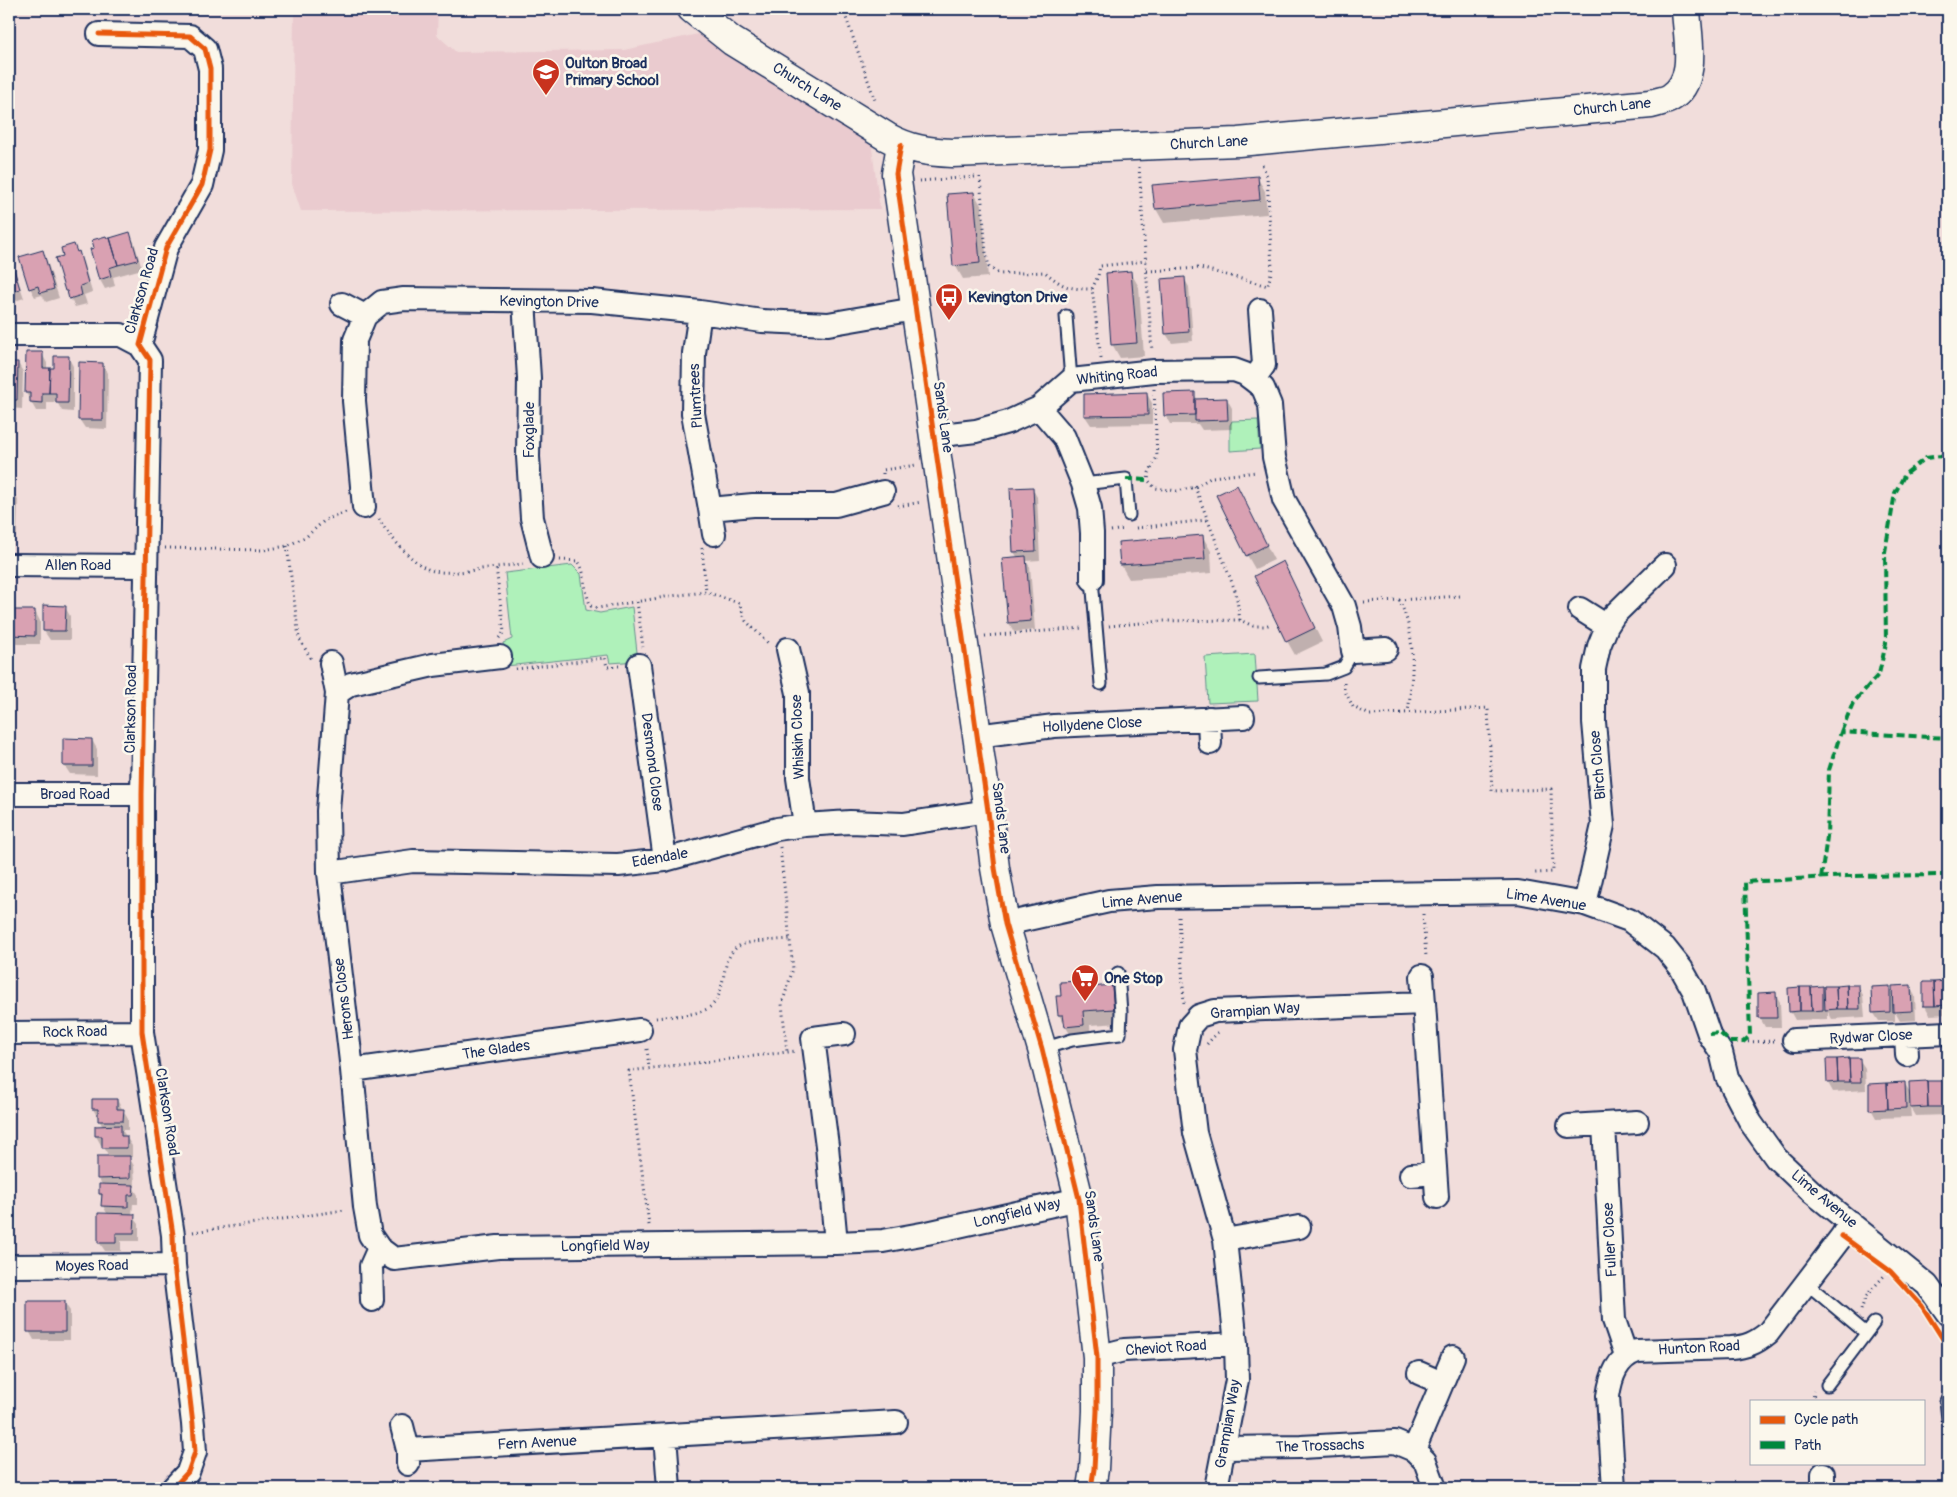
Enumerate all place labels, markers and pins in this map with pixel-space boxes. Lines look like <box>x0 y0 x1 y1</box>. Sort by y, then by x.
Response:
place label: Oulton Broad Primary School <box>565 54 659 90</box>
school or university icon: Oulton Broad Primary School <box>531 57 561 96</box>
bus stop icon: Kevington Drive <box>934 282 964 321</box>
place label: Kevington Drive <box>968 288 1068 307</box>
supermarket icon: One Stop <box>1070 963 1100 1002</box>
place label: One Stop <box>1104 969 1163 988</box>

